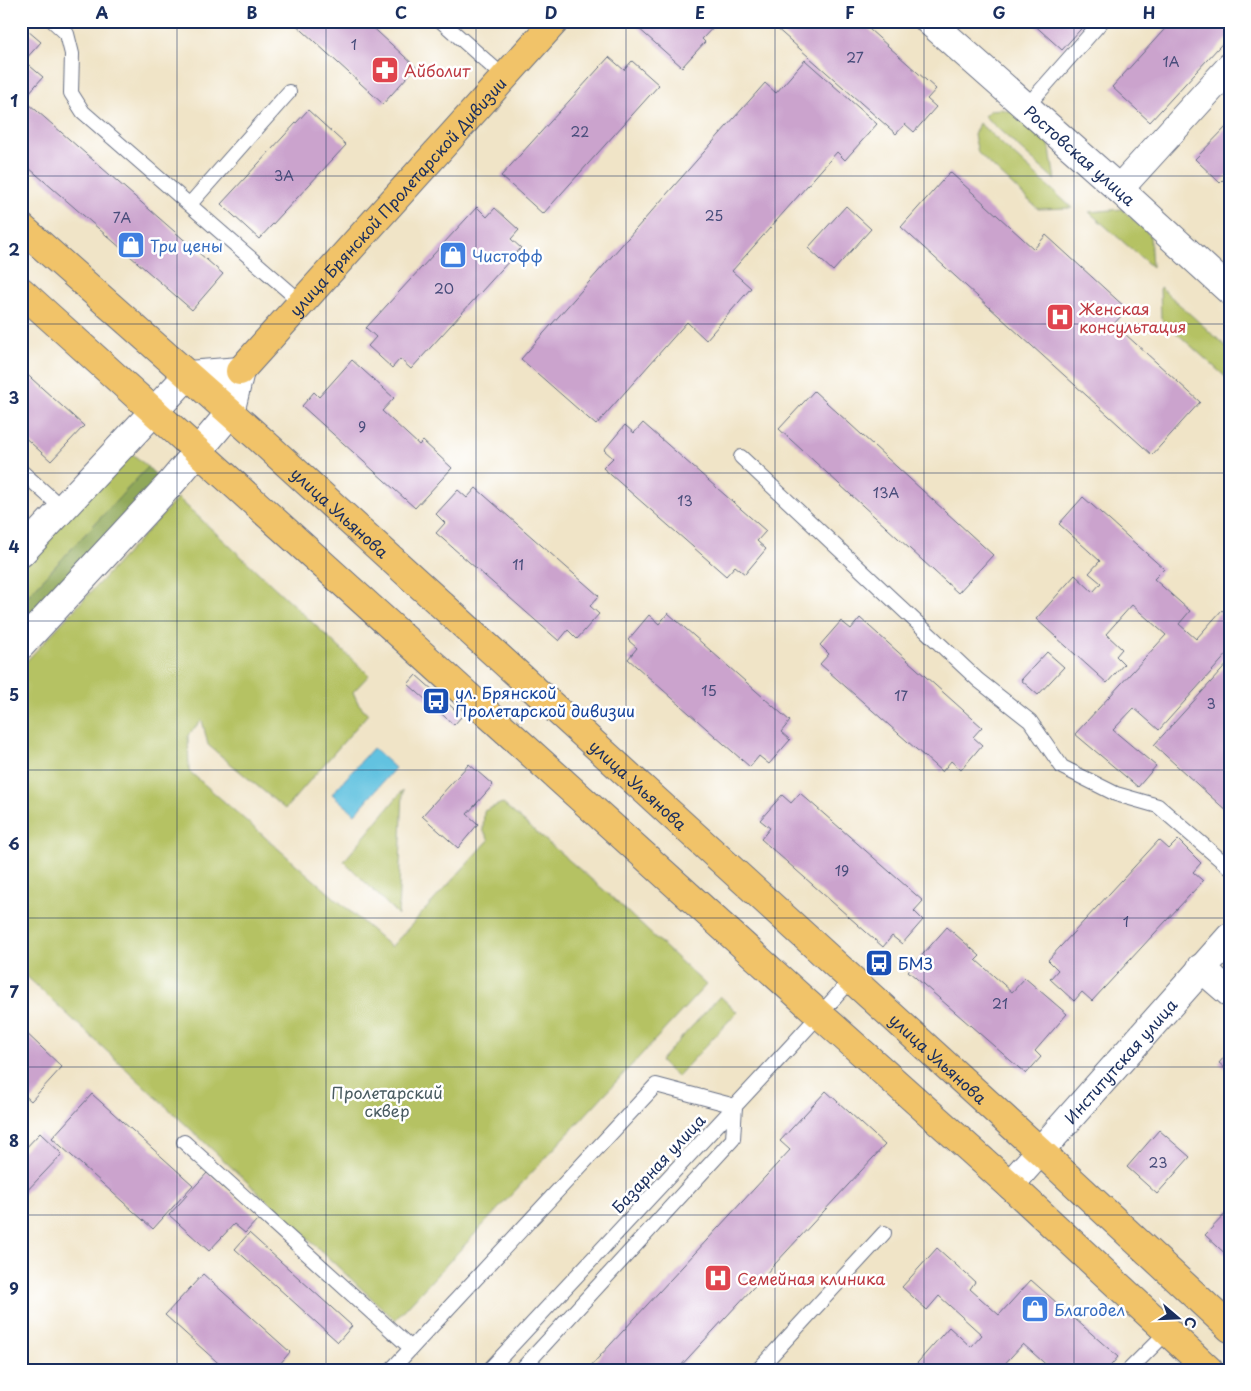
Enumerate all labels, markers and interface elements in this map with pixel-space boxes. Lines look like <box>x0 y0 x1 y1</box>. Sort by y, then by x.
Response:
text: A <box>96 0 109 24</box>
text: B <box>247 0 258 24</box>
text: C <box>395 0 407 24</box>
text: D <box>545 0 557 24</box>
text: E <box>695 0 705 24</box>
text: F <box>845 0 855 24</box>
text: G <box>992 0 1006 24</box>
text: H <box>1143 0 1155 24</box>
house number: 1 <box>351 34 357 55</box>
house number: 27 <box>846 47 864 68</box>
house number: 1А <box>1162 51 1180 72</box>
pharmacy icon: Айболит <box>370 55 400 85</box>
place label: Айболит <box>404 58 471 82</box>
street label: улица Брянской Пролетарской Дивизии <box>283 71 511 321</box>
text: 1 <box>10 88 18 112</box>
street label: Ростовская улица <box>1019 99 1141 211</box>
house number: 22 <box>571 121 589 142</box>
house number: 3А <box>274 165 294 186</box>
house number: 25 <box>705 205 723 226</box>
house number: 7А <box>113 207 132 228</box>
shop icon: Три цены <box>116 230 146 260</box>
place label: Три цены <box>150 233 223 257</box>
text: 2 <box>8 237 20 261</box>
shop icon: Чистофф <box>438 240 468 270</box>
place label: Чистофф <box>472 243 543 267</box>
house number: 20 <box>434 278 454 299</box>
place label: Женская консультация <box>1079 296 1186 338</box>
hospital icon: Женская консультация <box>1045 302 1075 332</box>
text: 3 <box>9 385 19 409</box>
house number: 9 <box>358 416 366 437</box>
street label: улица Ульянова <box>286 461 394 563</box>
house number: 13А <box>873 482 899 503</box>
house number: 13 <box>677 490 693 511</box>
text: 4 <box>9 534 20 558</box>
house number: 11 <box>512 554 524 575</box>
place label: ул. Брянской Пролетарской дивизии <box>455 680 635 722</box>
house number: 15 <box>701 680 717 701</box>
text: 5 <box>9 682 19 706</box>
house number: 17 <box>894 685 908 706</box>
bus stop icon: ул. Брянской Пролетарской дивизии <box>421 686 451 716</box>
house number: 3 <box>1206 693 1216 714</box>
street label: улица Ульянова <box>584 734 693 835</box>
text: 6 <box>8 831 20 855</box>
house number: 19 <box>835 860 849 881</box>
house number: 1 <box>1123 911 1129 932</box>
bus stop icon: БМЗ <box>864 948 894 978</box>
place label: БМЗ <box>898 951 933 975</box>
text: 7 <box>9 979 19 1003</box>
house number: 21 <box>992 993 1008 1014</box>
street label: Институтская улица <box>1058 993 1182 1129</box>
street label: улица Ульянова <box>884 1007 993 1109</box>
park label: Пролетарский сквер <box>331 1080 443 1122</box>
street label: Базарная улица <box>606 1108 710 1218</box>
text: 8 <box>9 1128 19 1152</box>
house number: 23 <box>1149 1152 1167 1173</box>
hospital icon: Семейная клиника <box>703 1263 733 1293</box>
place label: Семейная клиника <box>737 1266 885 1290</box>
text: 9 <box>9 1276 19 1300</box>
shop icon: Благодел <box>1020 1294 1050 1324</box>
north arrow <box>1154 1294 1204 1344</box>
place label: Благодел <box>1054 1297 1125 1321</box>
text: С <box>1179 1314 1202 1331</box>

